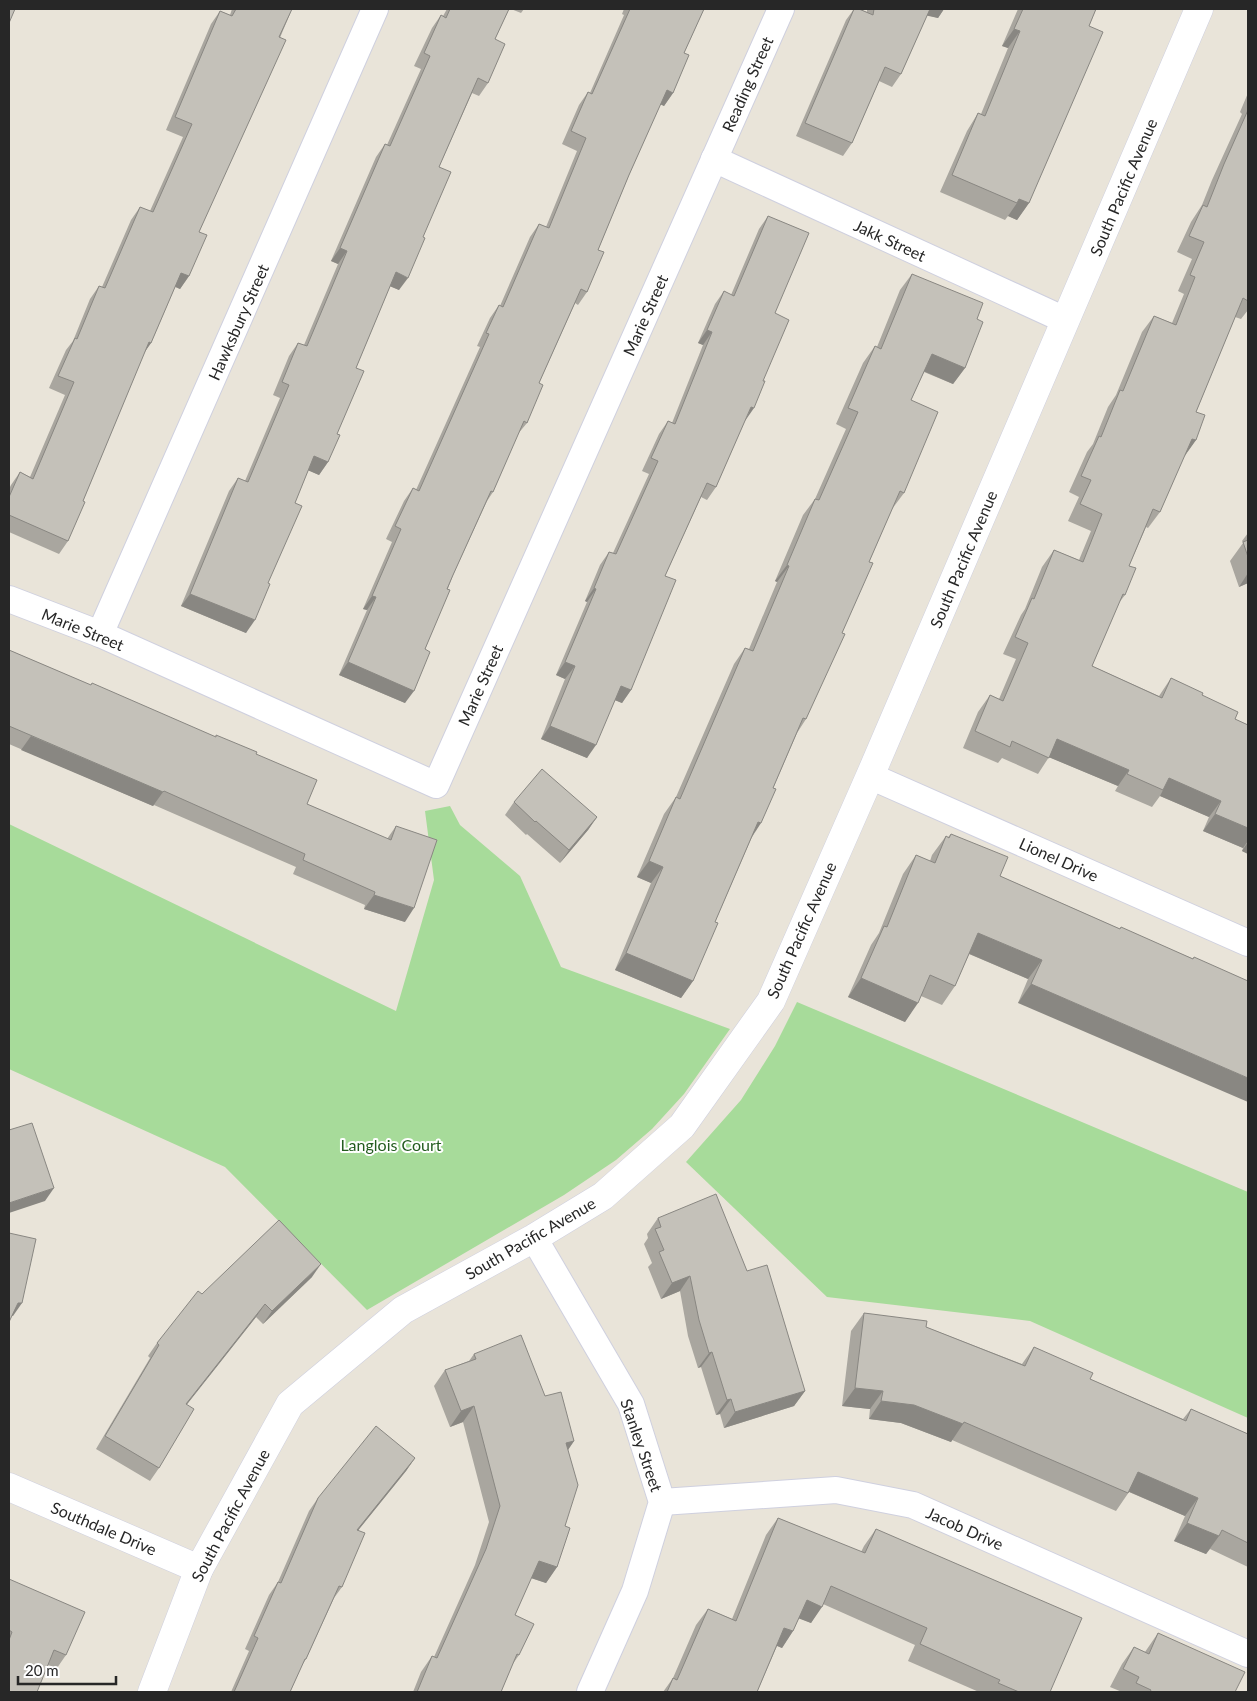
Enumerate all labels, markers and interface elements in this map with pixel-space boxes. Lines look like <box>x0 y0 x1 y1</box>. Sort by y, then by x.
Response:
street label: Reading Street <box>718 33 777 135</box>
street label: South Pacific Avenue <box>1085 115 1161 259</box>
street label: Jakk Street <box>851 215 929 265</box>
street label: Hawksbury Street <box>204 261 272 383</box>
street label: Marie Street <box>619 271 671 359</box>
street label: South Pacific Avenue <box>925 487 1001 631</box>
street label: Marie Street <box>39 604 127 654</box>
street label: Marie Street <box>454 641 506 729</box>
street label: Lionel Drive <box>1017 833 1101 885</box>
street label: South Pacific Avenue <box>762 859 840 1001</box>
park label: Langlois Court <box>340 1135 442 1154</box>
street label: South Pacific Avenue <box>461 1193 599 1283</box>
street label: Stanley Street <box>617 1396 667 1494</box>
street label: South Pacific Avenue <box>187 1445 273 1585</box>
street label: Southdale Drive <box>48 1497 160 1559</box>
street label: Jacob Drive <box>924 1503 1006 1553</box>
scale bar <box>18 1654 115 1686</box>
text: 20 m <box>25 1661 59 1679</box>

